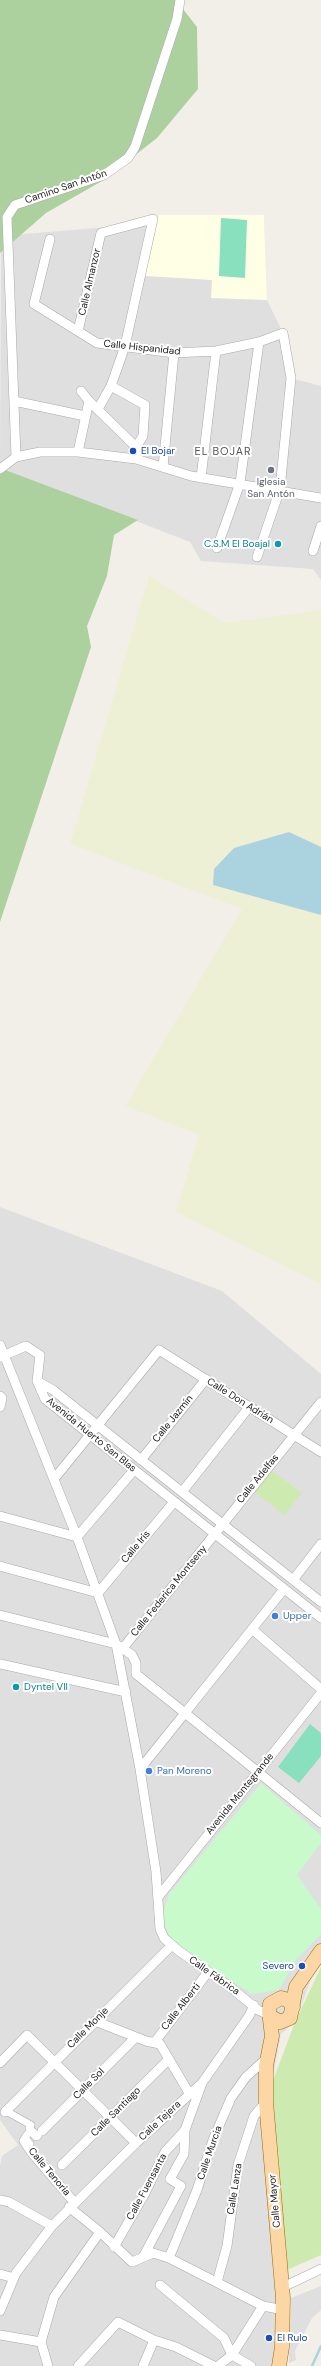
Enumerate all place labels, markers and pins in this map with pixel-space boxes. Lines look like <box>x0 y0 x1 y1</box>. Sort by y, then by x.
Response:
place label: El Bojar <box>141 445 175 457</box>
marker: El Bojar <box>128 446 138 456</box>
marker: Iglesia San Antón <box>266 465 276 475</box>
place label: Iglesia San Antón <box>247 476 295 500</box>
place label: C.S.M El Boajal <box>204 538 270 550</box>
marker: C.S.M El Boajal <box>273 539 283 549</box>
place label: Upper <box>283 1610 311 1622</box>
marker: Upper <box>270 1611 280 1621</box>
place label: Dyntel VII <box>24 1681 68 1693</box>
marker: Dyntel VII <box>11 1682 21 1692</box>
place label: Pan Moreno <box>157 1765 212 1777</box>
marker: Pan Moreno <box>144 1766 154 1776</box>
place label: Severo <box>263 1960 294 1972</box>
marker: Severo <box>297 1961 307 1971</box>
place label: El Rulo <box>277 2332 307 2344</box>
marker: El Rulo <box>264 2333 274 2343</box>

